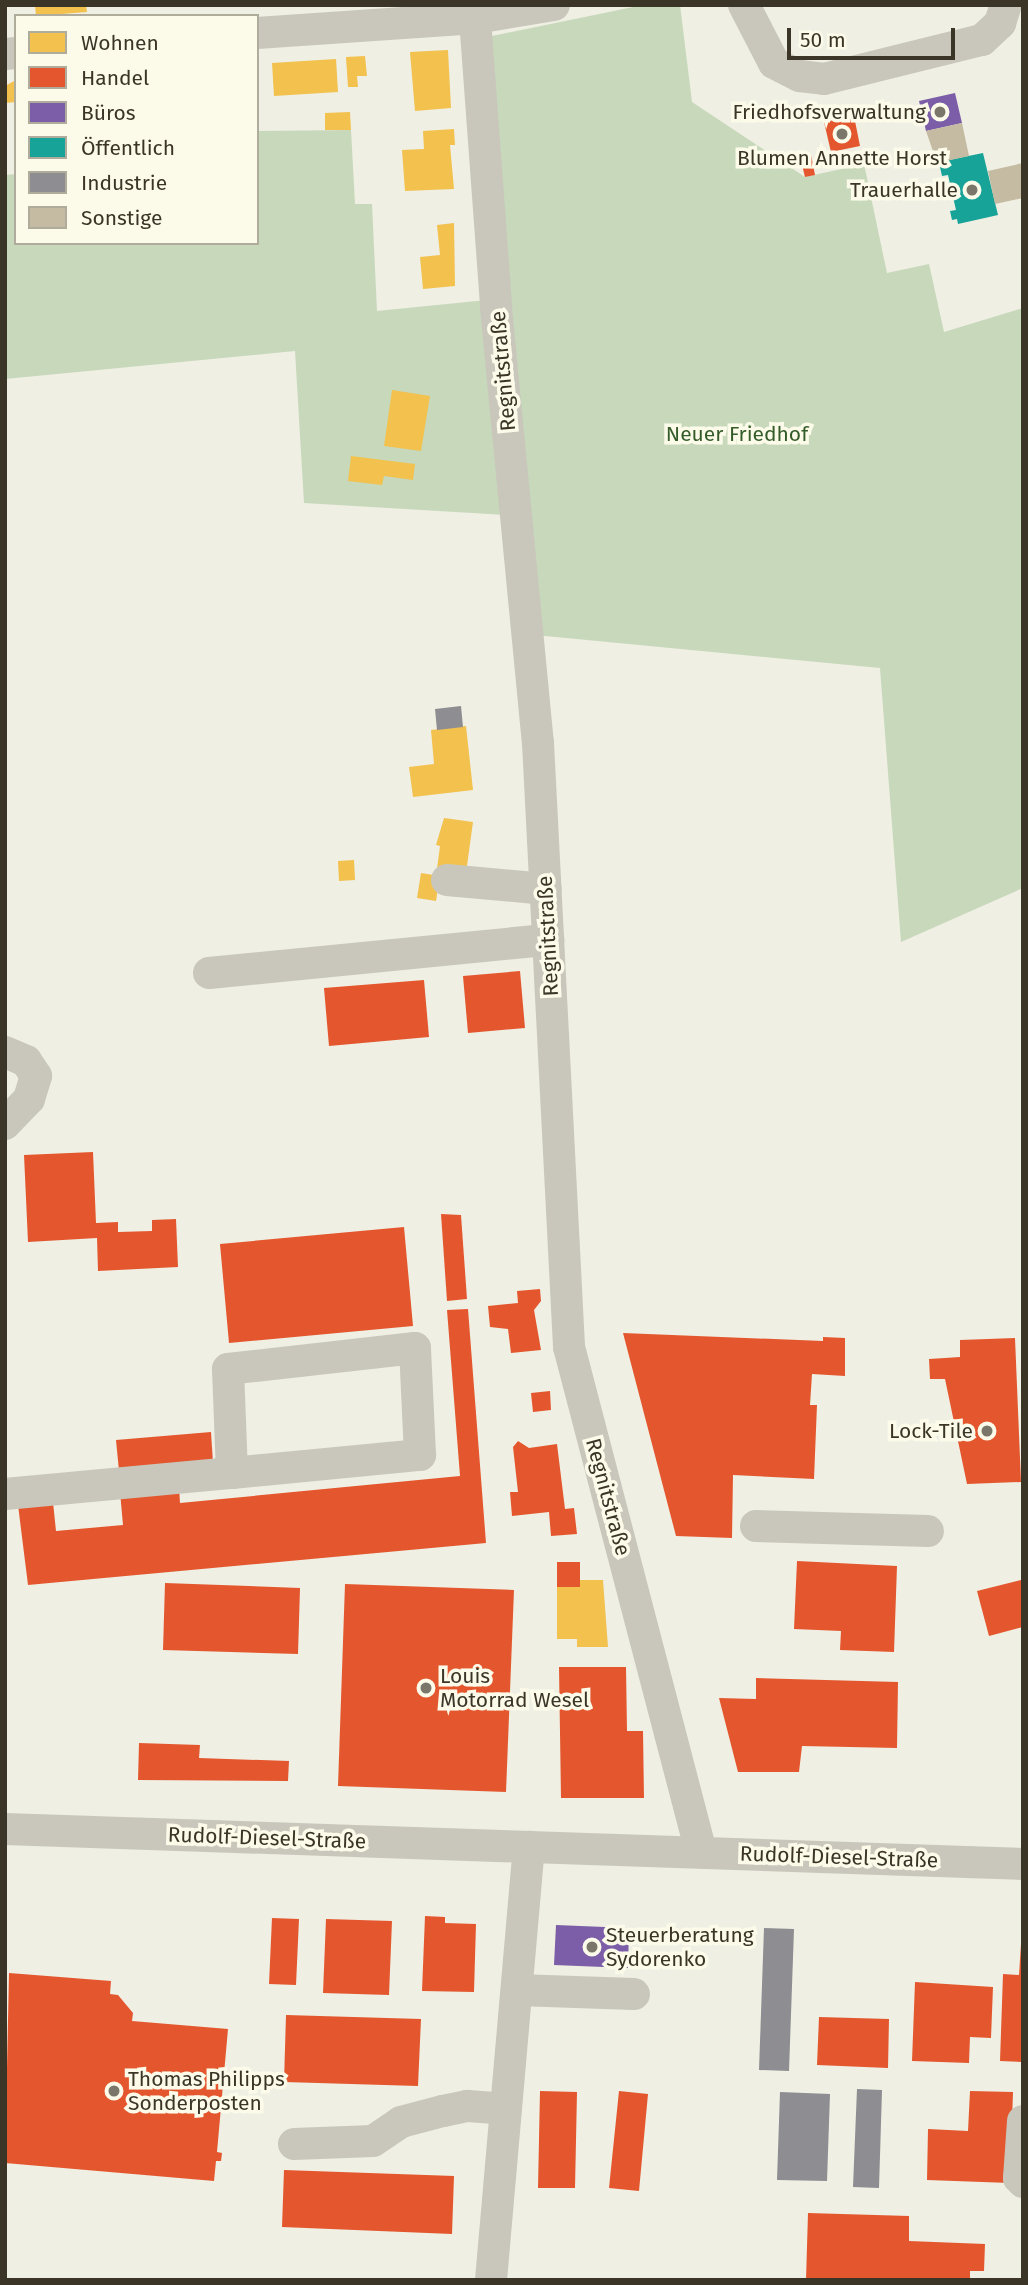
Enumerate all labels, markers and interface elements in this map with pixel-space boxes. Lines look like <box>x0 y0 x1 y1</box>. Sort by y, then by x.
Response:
legend <box>14 14 259 245</box>
scale bar <box>790 14 958 58</box>
text: 50 m <box>800 27 846 53</box>
text: Wohnen <box>81 30 159 56</box>
text: Handel <box>81 65 149 91</box>
place label: Friedhofsverwaltung <box>732 99 926 125</box>
text: Büros <box>81 100 136 126</box>
marker: Friedhofsverwaltung <box>932 104 948 120</box>
marker: Blumen Annette Horst <box>834 126 850 142</box>
text: Öffentlich <box>81 135 175 161</box>
place label: Blumen Annette Horst <box>737 145 947 171</box>
text: Industrie <box>81 170 167 196</box>
place label: Trauerhalle <box>850 177 958 203</box>
marker: Trauerhalle <box>964 182 980 198</box>
text: Sonstige <box>81 205 162 231</box>
street label: Regnitstraße <box>485 310 521 432</box>
park label: Neuer Friedhof <box>666 421 808 447</box>
street label: Regnitstraße <box>532 875 564 997</box>
place label: Lock-Tile <box>889 1418 973 1444</box>
marker: Lock-Tile <box>979 1423 995 1439</box>
street label: Regnitstraße <box>580 1435 636 1559</box>
place label: Louis Motorrad Wesel <box>440 1663 589 1713</box>
marker: Louis Motorrad Wesel <box>418 1680 434 1696</box>
street label: Rudolf-Diesel-Straße <box>167 1822 367 1854</box>
street label: Rudolf-Diesel-Straße <box>739 1841 939 1873</box>
place label: Steuerberatung Sydorenko <box>606 1922 754 1972</box>
marker: Steuerberatung Sydorenko <box>584 1939 600 1955</box>
place label: Thomas Philipps Sonderposten <box>128 2066 285 2116</box>
marker: Thomas Philipps Sonderposten <box>106 2083 122 2099</box>

